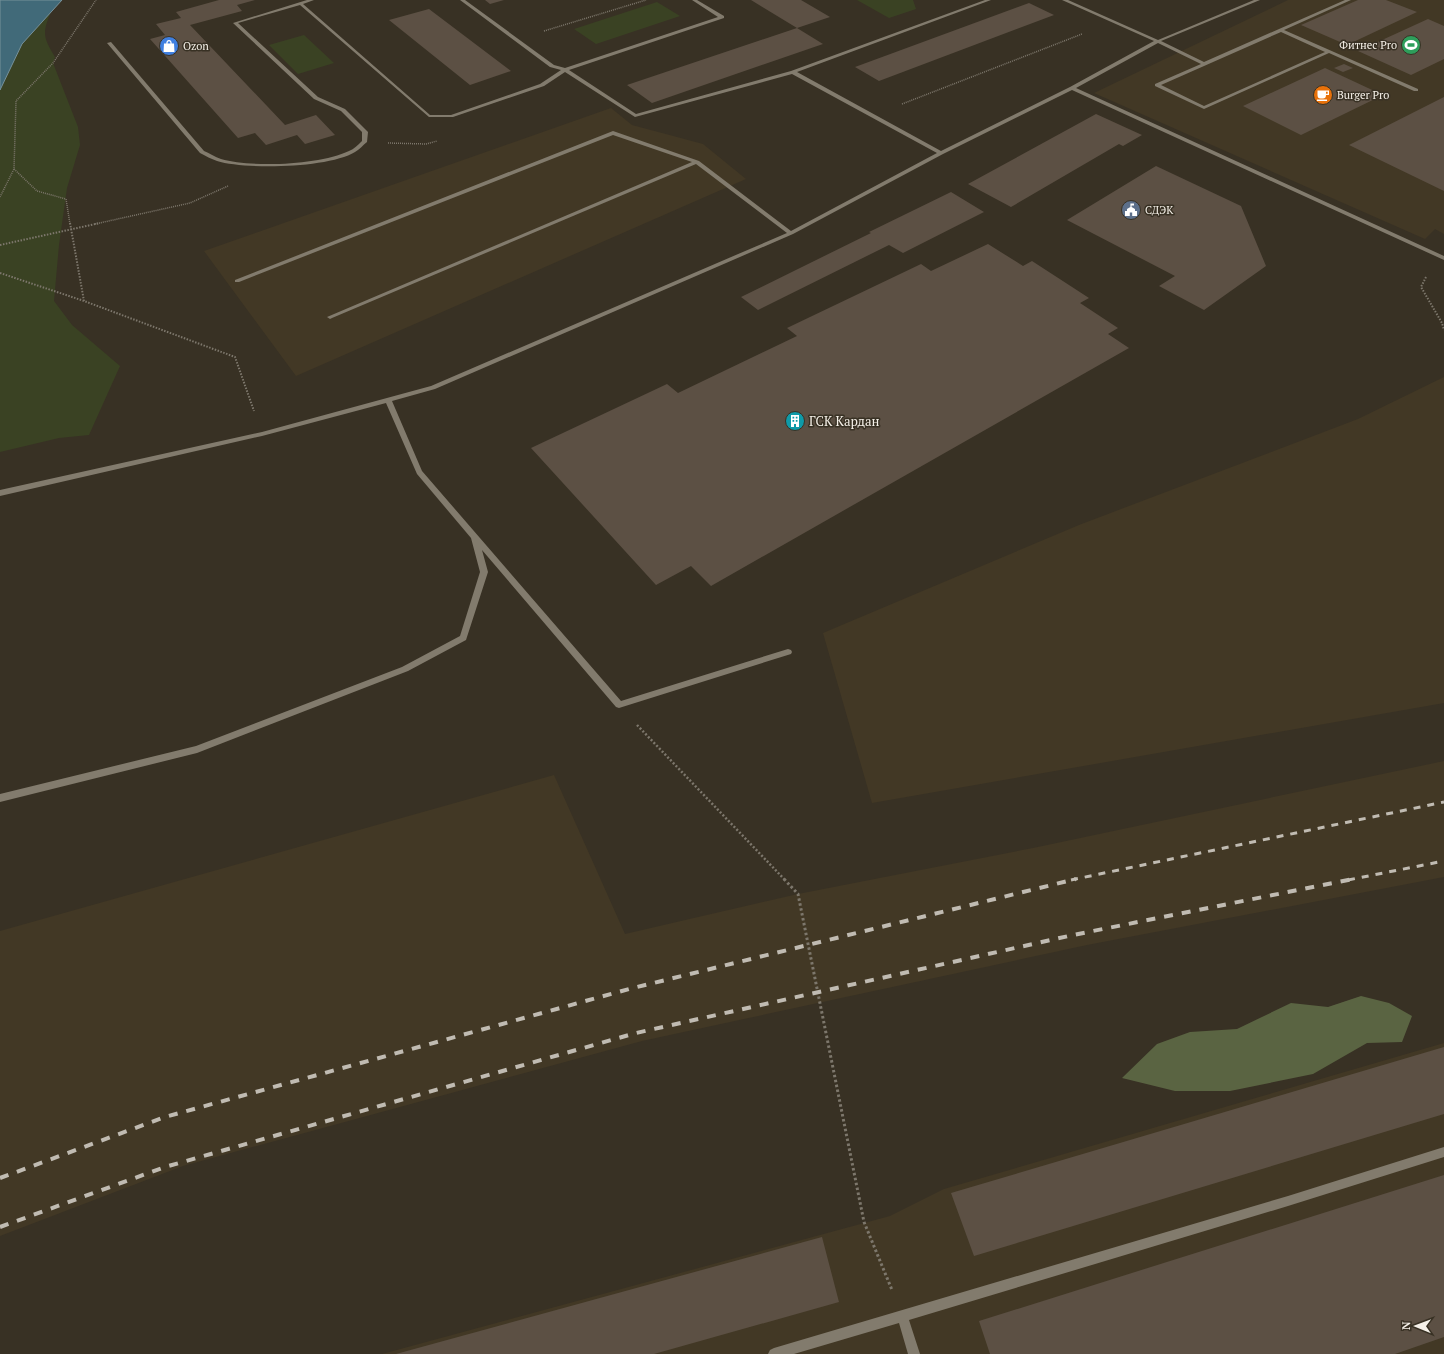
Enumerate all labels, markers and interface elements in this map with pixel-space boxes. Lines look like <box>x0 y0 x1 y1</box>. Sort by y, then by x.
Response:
sports icon: Фитнес Pro <box>1400 34 1422 56</box>
shop icon: Ozon <box>158 35 180 57</box>
place label: Фитнес Pro <box>1339 38 1397 52</box>
place label: Ozon <box>183 39 209 53</box>
cafe icon: Burger Pro <box>1312 84 1334 106</box>
place label: Burger Pro <box>1337 88 1389 102</box>
public building icon: СДЭК <box>1120 199 1142 221</box>
place label: СДЭК <box>1145 203 1174 217</box>
building icon: ГСК Кардан <box>784 410 806 432</box>
place label: ГСК Кардан <box>809 412 880 430</box>
north arrow <box>1396 1306 1436 1346</box>
text: N <box>1399 1321 1413 1330</box>

